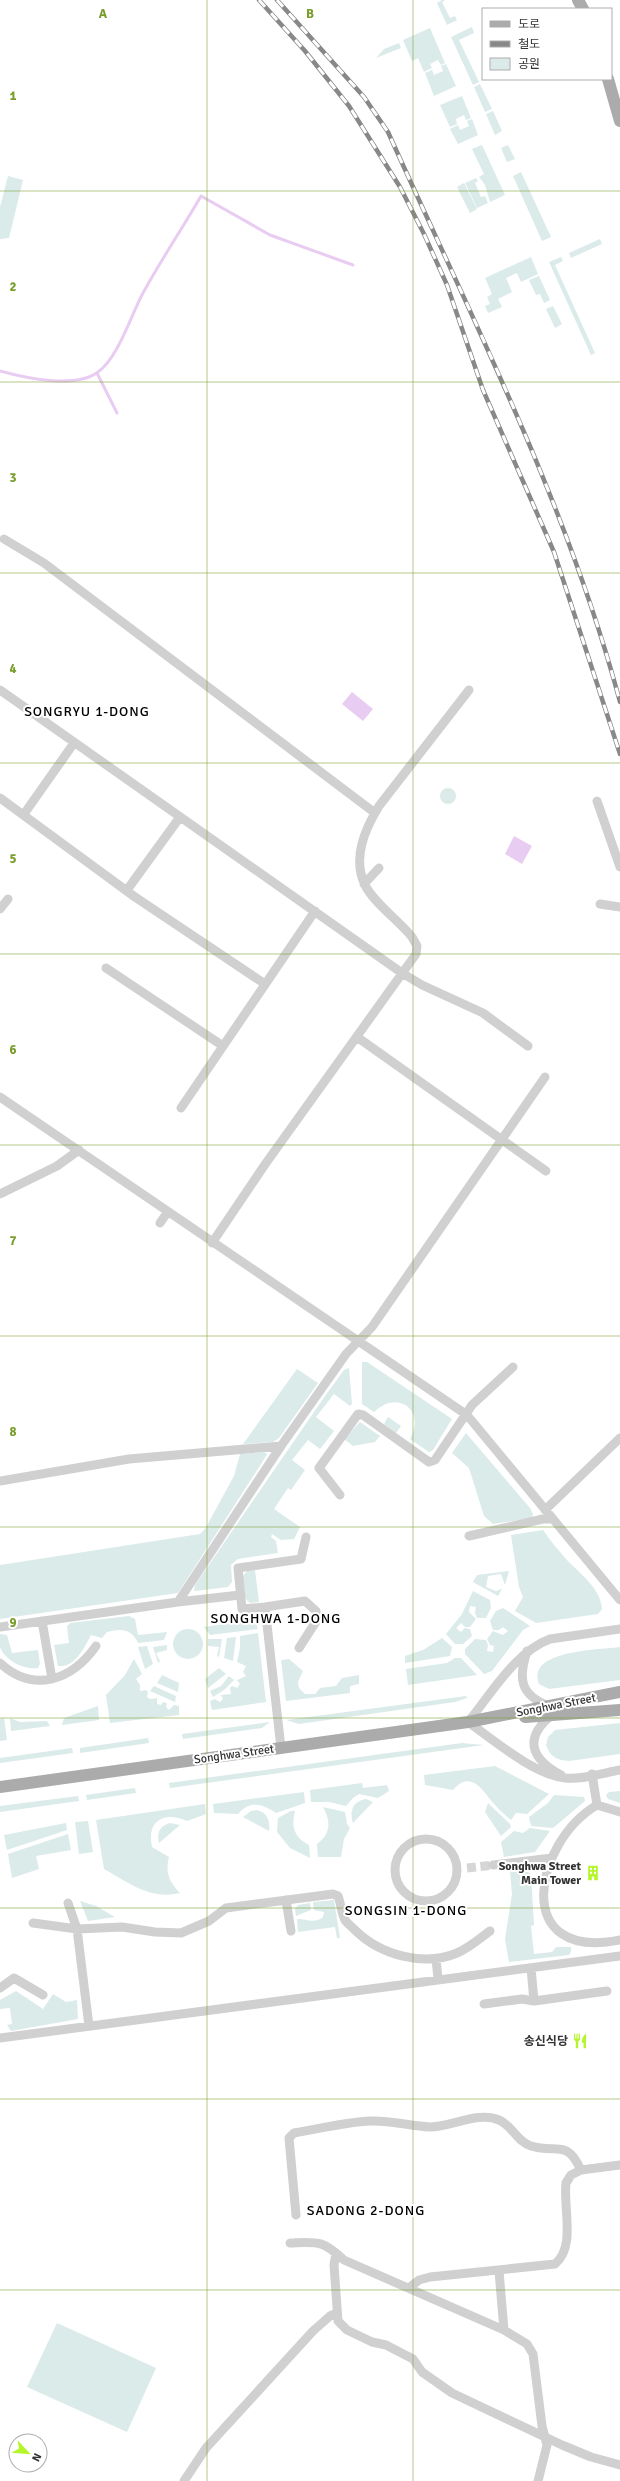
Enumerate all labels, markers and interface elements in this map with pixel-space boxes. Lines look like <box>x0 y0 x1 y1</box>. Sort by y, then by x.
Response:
text: A <box>99 6 108 22</box>
text: B <box>306 6 314 22</box>
legend <box>482 8 612 80</box>
text: 도로 <box>518 17 540 32</box>
text: 철도 <box>518 37 540 52</box>
text: 공원 <box>518 57 540 72</box>
text: 1 <box>9 88 17 104</box>
text: 2 <box>9 279 17 295</box>
text: 3 <box>9 470 17 486</box>
text: 4 <box>9 661 17 677</box>
district label: SONGRYU 1-DONG <box>24 703 150 720</box>
text: 5 <box>9 851 17 867</box>
text: 6 <box>9 1042 17 1058</box>
text: 7 <box>9 1233 17 1249</box>
text: 8 <box>9 1424 17 1440</box>
district label: SONGHWA 1-DONG <box>211 1610 341 1627</box>
text: 9 <box>9 1615 17 1631</box>
street label: Songhwa Street <box>515 1690 597 1721</box>
street label: Songhwa Street <box>193 1741 275 1768</box>
place label: Songhwa Street Main Tower <box>499 1859 582 1888</box>
building icon: Songhwa Street Main Tower <box>584 1864 602 1882</box>
district label: SONGSIN 1-DONG <box>345 1902 467 1919</box>
restaurant icon: 송신식당 <box>571 2032 589 2050</box>
place label: 송신식당 <box>524 2034 568 2049</box>
district label: SADONG 2-DONG <box>307 2202 425 2219</box>
north arrow <box>8 2433 48 2473</box>
text: N <box>29 2451 44 2463</box>

